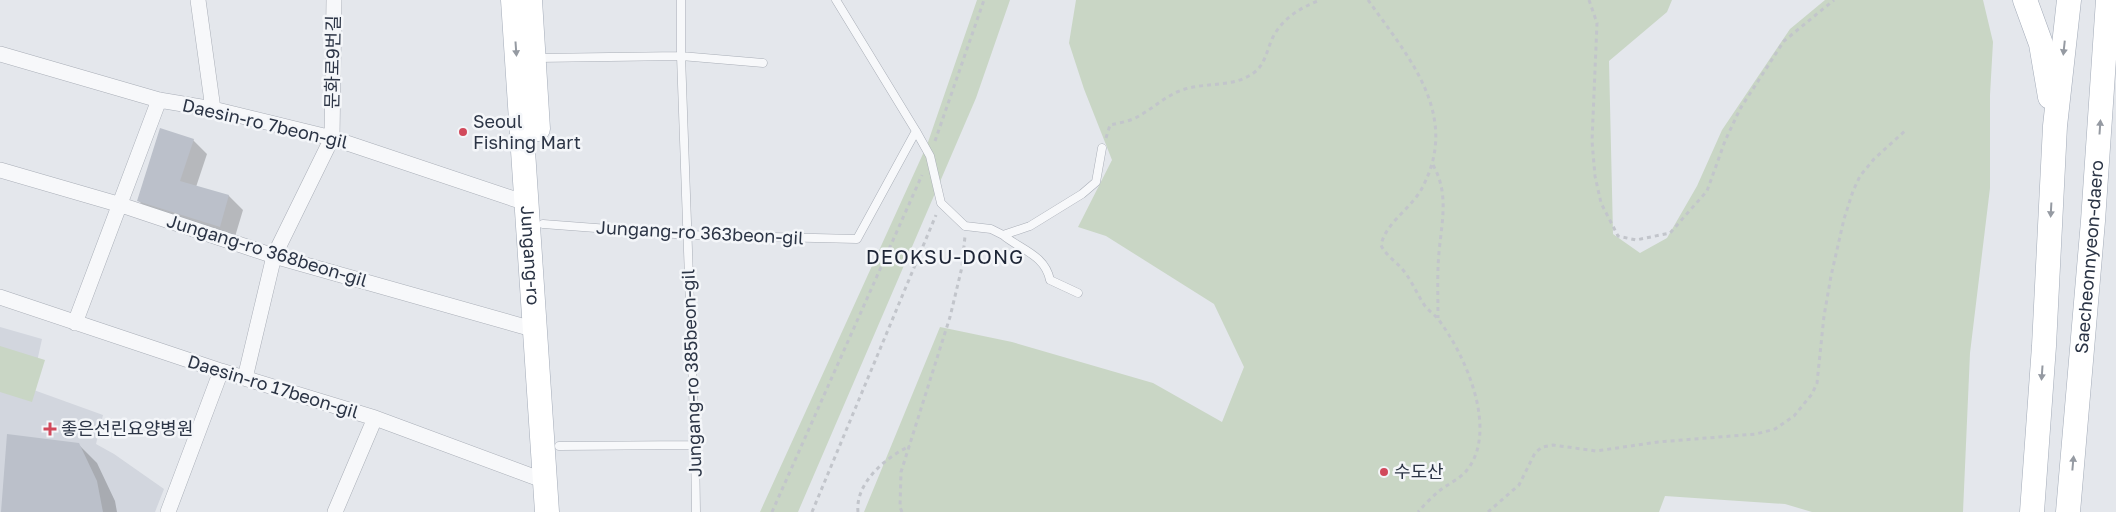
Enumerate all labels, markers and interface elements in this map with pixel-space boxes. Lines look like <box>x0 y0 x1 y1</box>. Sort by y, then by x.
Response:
street label: 문화로9번길 <box>320 15 344 109</box>
one-way arrow <box>513 41 521 57</box>
one-way arrow <box>2060 41 2068 57</box>
street label: Daesin-ro 7beon-gil <box>180 93 350 153</box>
place label: Seoul Fishing Mart <box>473 110 581 153</box>
one-way arrow <box>2096 119 2104 135</box>
marker: Seoul Fishing Mart <box>457 126 469 138</box>
street label: Saecheonnyeon-daero <box>2070 159 2107 355</box>
one-way arrow <box>2046 203 2054 219</box>
street label: Jungang-ro <box>517 205 545 306</box>
street label: Jungang-ro 368beon-gil <box>164 209 370 291</box>
street label: Jungang-ro 363beon-gil <box>596 216 805 248</box>
district label: DEOKSU-DONG <box>866 244 1024 268</box>
street label: Jungang-ro 385beon-gil <box>676 268 706 477</box>
street label: Daesin-ro 17beon-gil <box>185 350 362 423</box>
one-way arrow <box>2038 365 2046 381</box>
place label: 좋은선린요양병원 <box>61 417 193 439</box>
marker: 좋은선린요양병원 <box>43 422 57 436</box>
one-way arrow <box>2069 455 2077 471</box>
place label: 수도산 <box>1394 460 1444 482</box>
marker: 수도산 <box>1378 466 1390 478</box>

